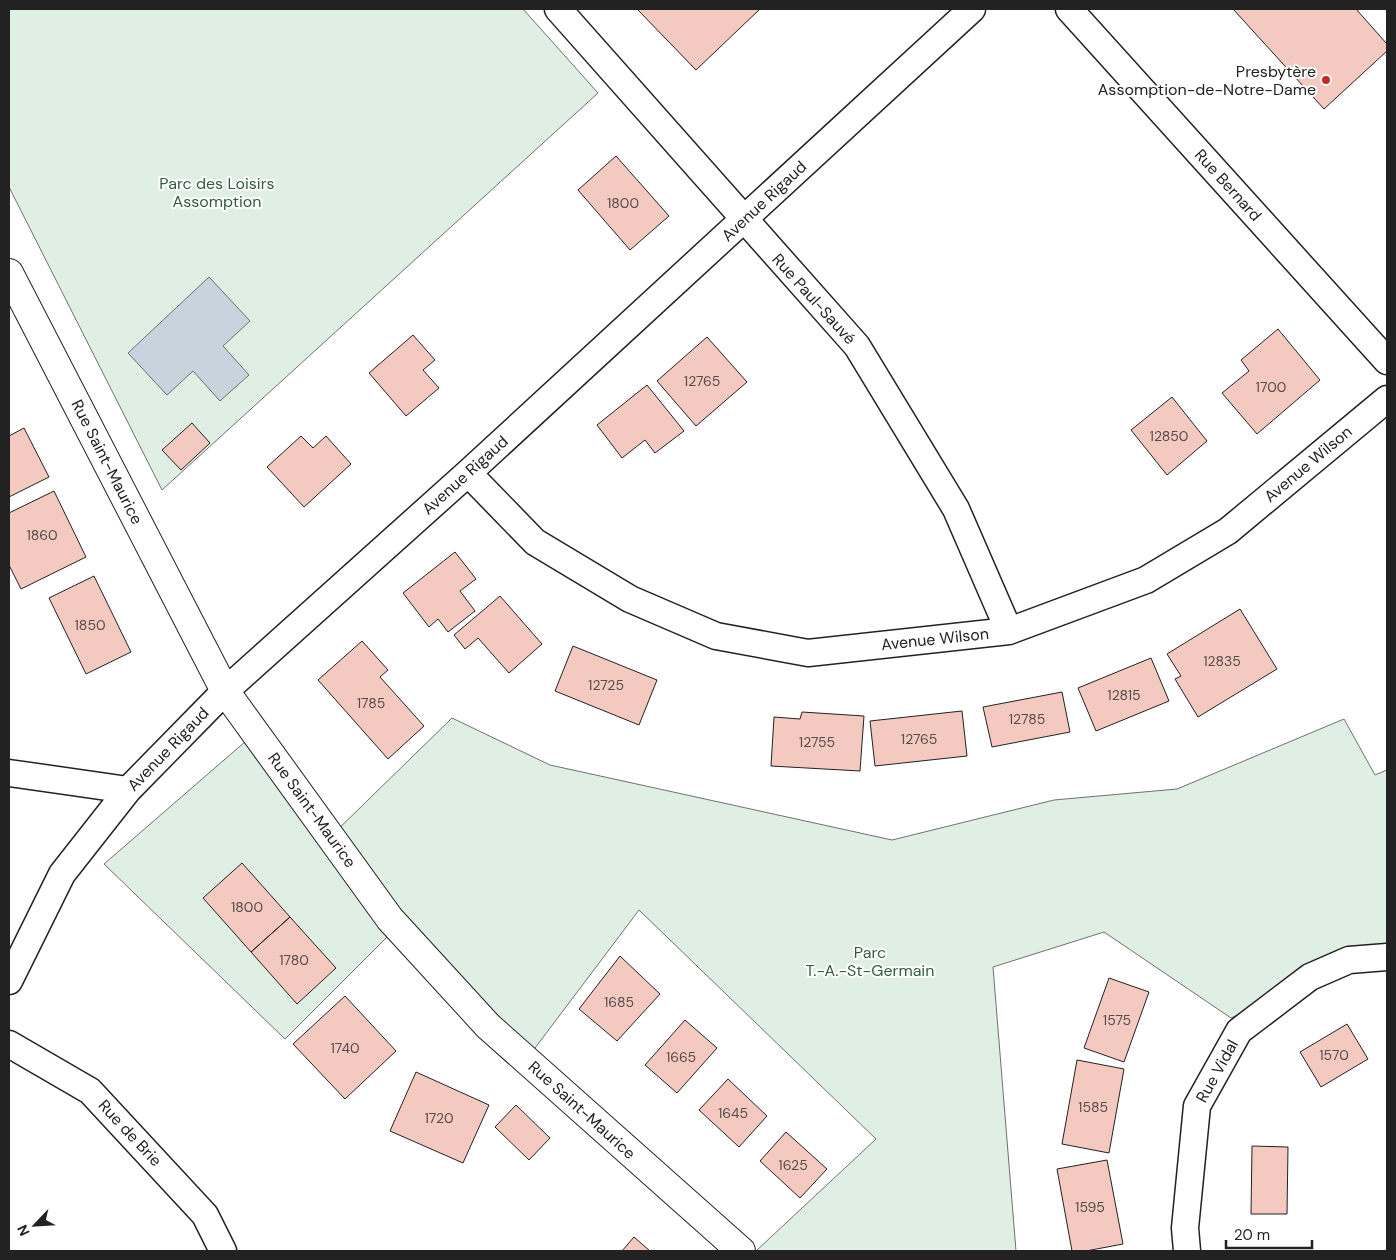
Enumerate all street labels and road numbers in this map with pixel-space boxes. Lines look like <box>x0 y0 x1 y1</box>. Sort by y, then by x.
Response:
street label: Rue Bernard <box>1190 144 1266 226</box>
street label: Avenue Rigaud <box>717 156 811 246</box>
street label: Rue Paul-Sauvé <box>768 249 860 349</box>
street label: Rue Saint-Maurice <box>66 396 148 528</box>
street label: Avenue Wilson <box>1260 421 1356 507</box>
street label: Avenue Rigaud <box>418 431 512 519</box>
street label: Avenue Wilson <box>880 623 990 655</box>
street label: Avenue Rigaud <box>123 703 213 795</box>
street label: Rue Saint-Maurice <box>263 748 361 872</box>
street label: Rue Vidal <box>1191 1036 1243 1106</box>
street label: Rue Saint-Maurice <box>524 1056 640 1164</box>
street label: Rue de Brie <box>94 1095 166 1171</box>

